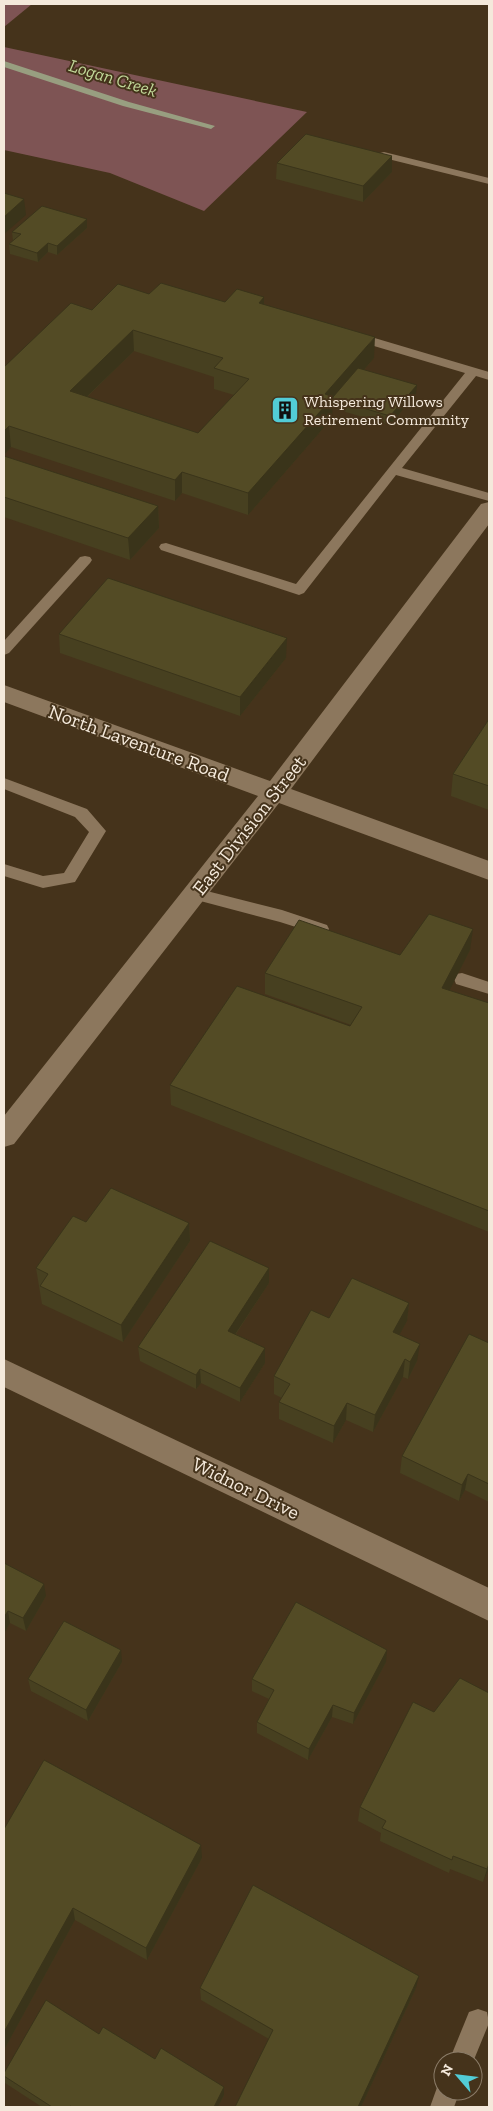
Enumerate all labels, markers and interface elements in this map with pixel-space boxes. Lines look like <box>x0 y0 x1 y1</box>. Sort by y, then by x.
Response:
water label: Logan Creek <box>66 54 160 102</box>
place label: Whispering Willows Retirement Community <box>304 392 470 429</box>
building icon: Whispering Willows Retirement Community <box>270 395 300 425</box>
street label: North Laventure Road <box>45 699 233 787</box>
street label: East Division Street <box>187 750 311 900</box>
street label: Widnor Drive <box>188 1452 304 1524</box>
north arrow <box>433 2051 483 2101</box>
text: N <box>437 2061 457 2079</box>

